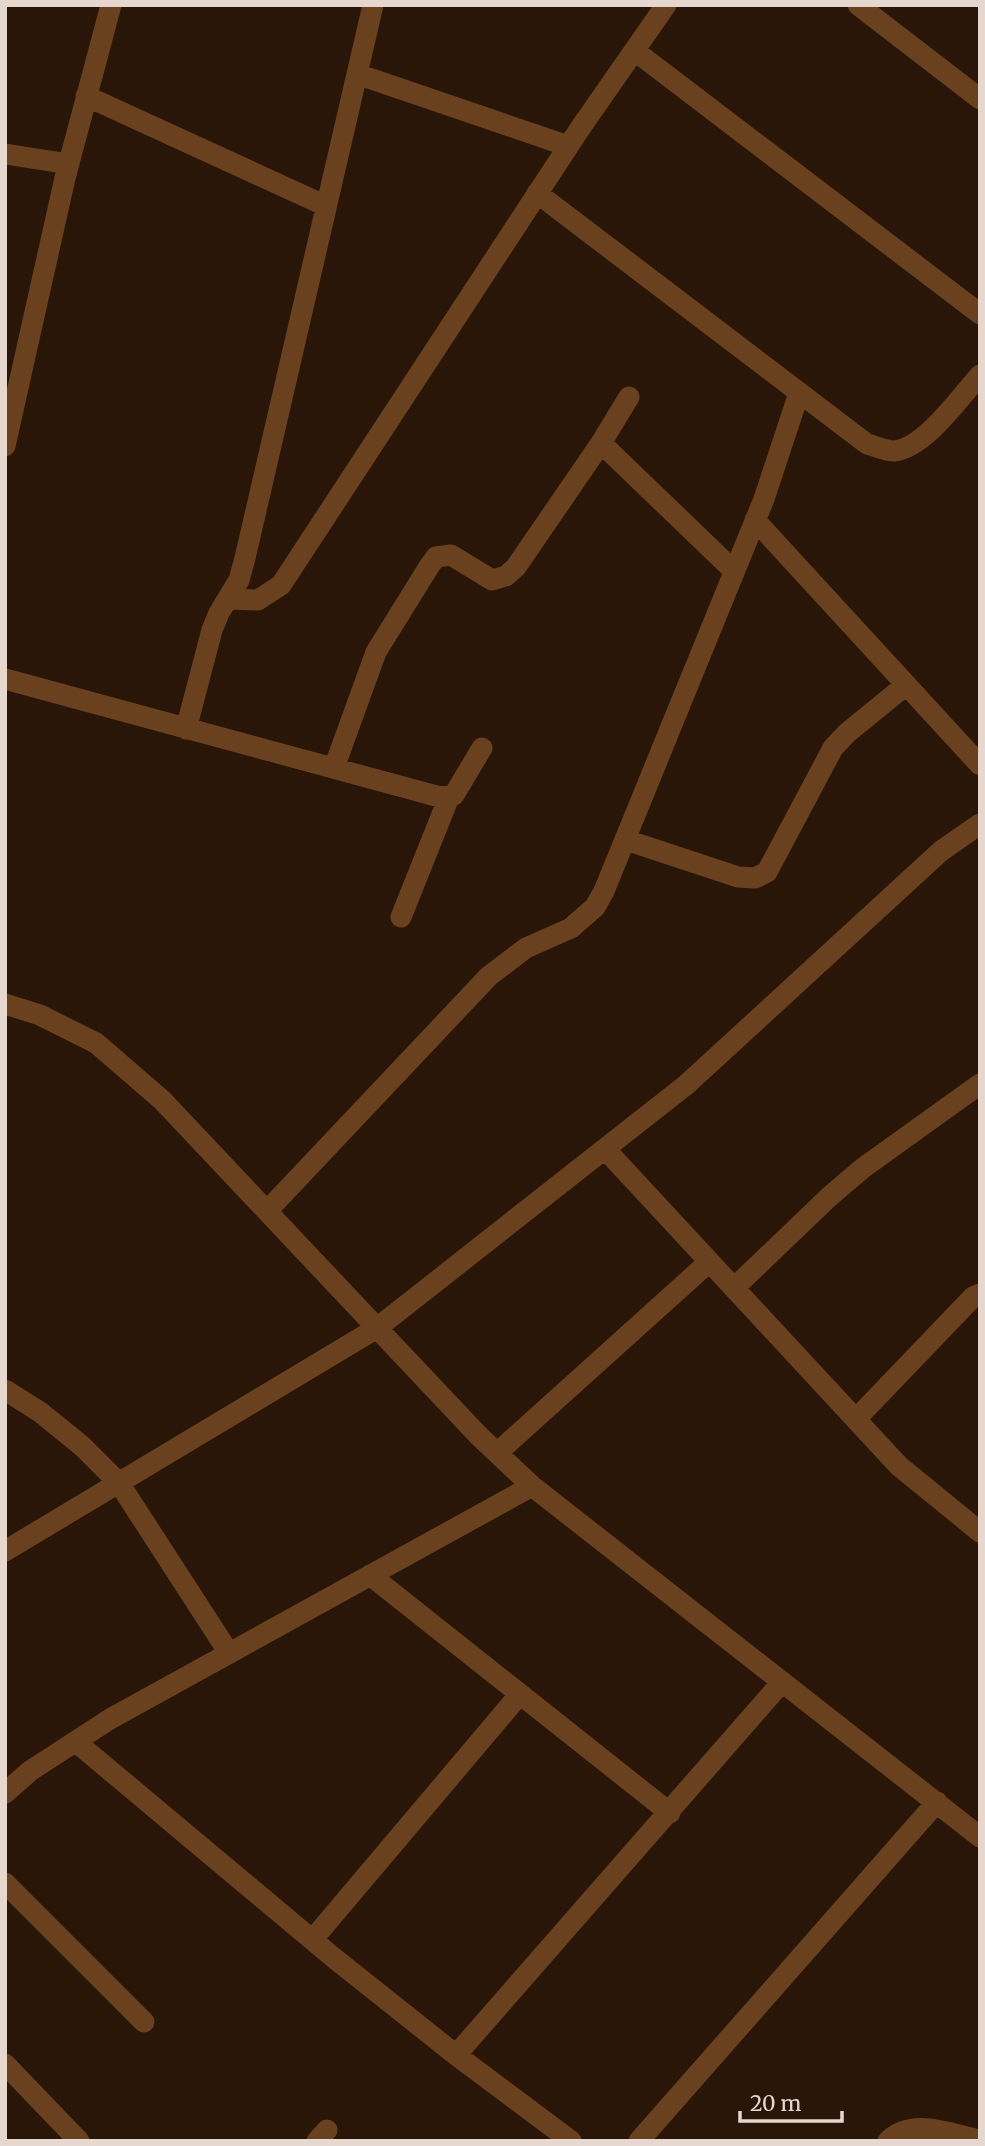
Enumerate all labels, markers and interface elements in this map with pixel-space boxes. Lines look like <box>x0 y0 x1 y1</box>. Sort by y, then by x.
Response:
scale bar <box>740 2080 842 2124</box>
text: 20 m <box>750 2090 802 2117</box>

